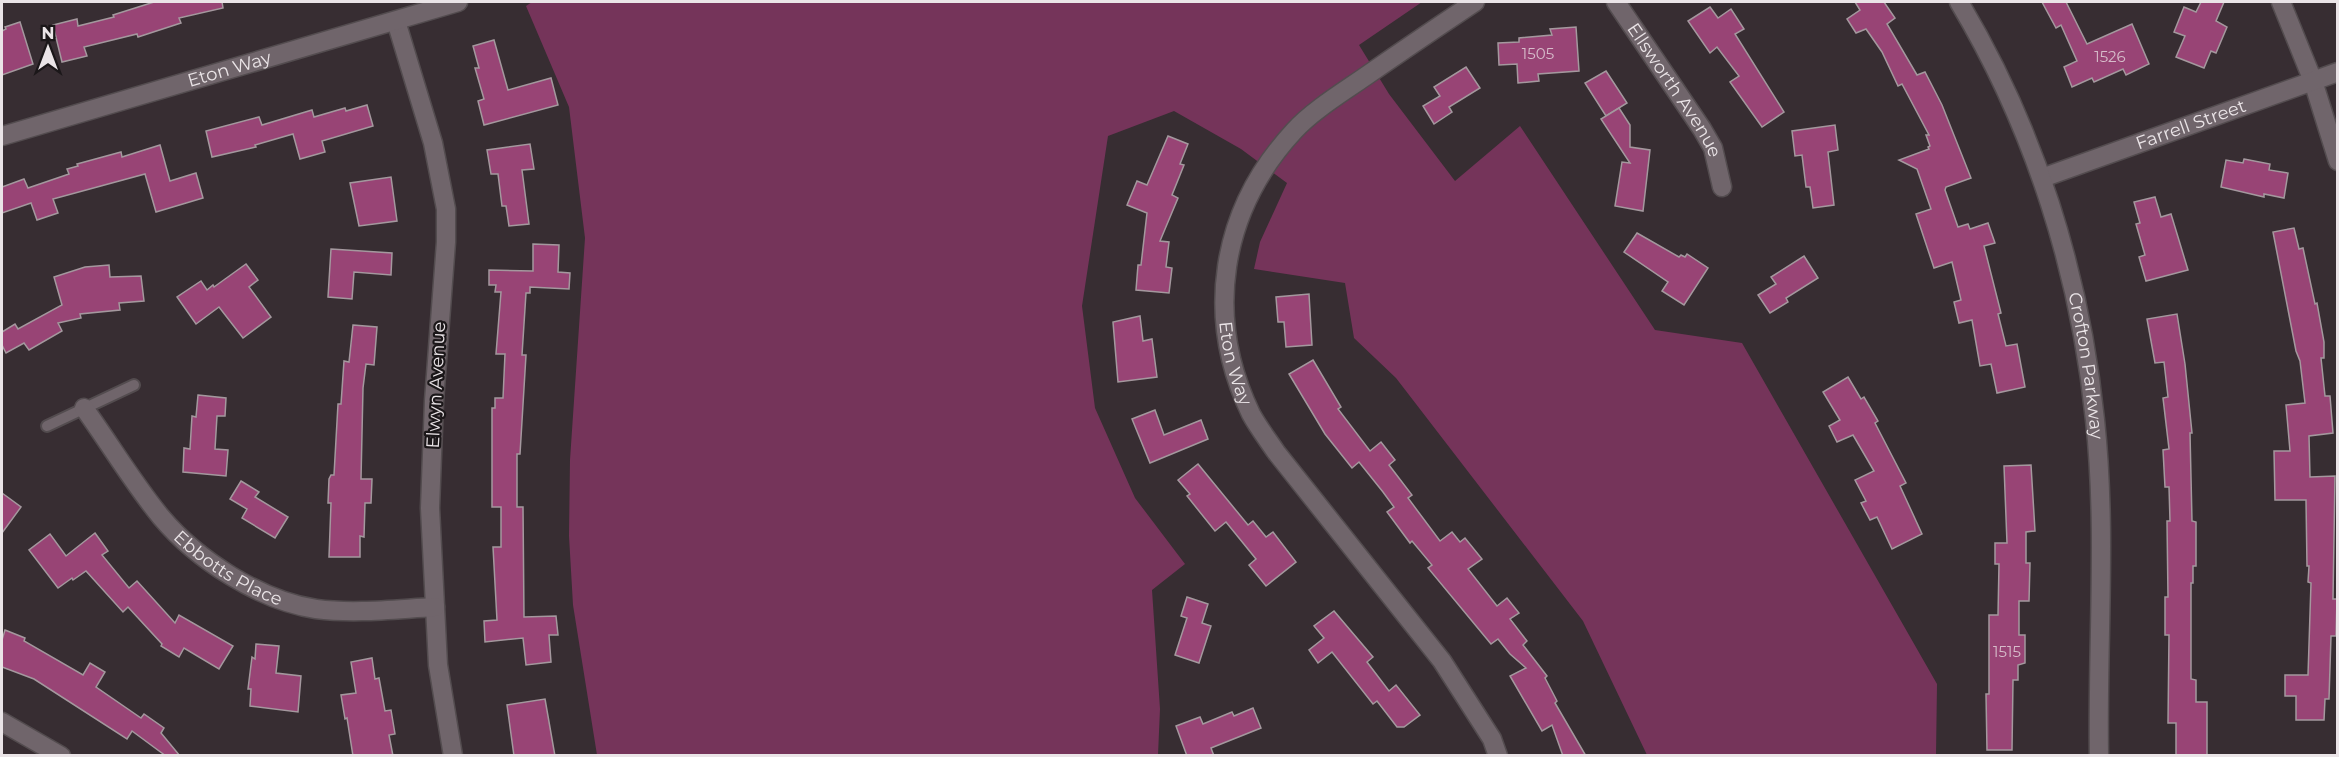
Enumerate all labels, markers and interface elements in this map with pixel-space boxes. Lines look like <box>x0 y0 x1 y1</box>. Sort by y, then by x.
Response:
north arrow <box>18 18 78 78</box>
street label: Ellsworth Avenue <box>1622 19 1726 159</box>
text: N <box>42 24 54 43</box>
house number: 1505 <box>1522 44 1554 63</box>
street label: Eton Way <box>185 46 274 92</box>
house number: 1526 <box>2094 47 2126 66</box>
street label: Farrell Street <box>2133 95 2249 155</box>
street label: Crofton Parkway <box>2063 290 2108 440</box>
street label: Eton Way <box>1214 320 1257 409</box>
street label: Elwyn Avenue <box>422 321 450 449</box>
street label: Ebbotts Place <box>169 526 286 611</box>
house number: 1515 <box>1993 642 2021 661</box>

